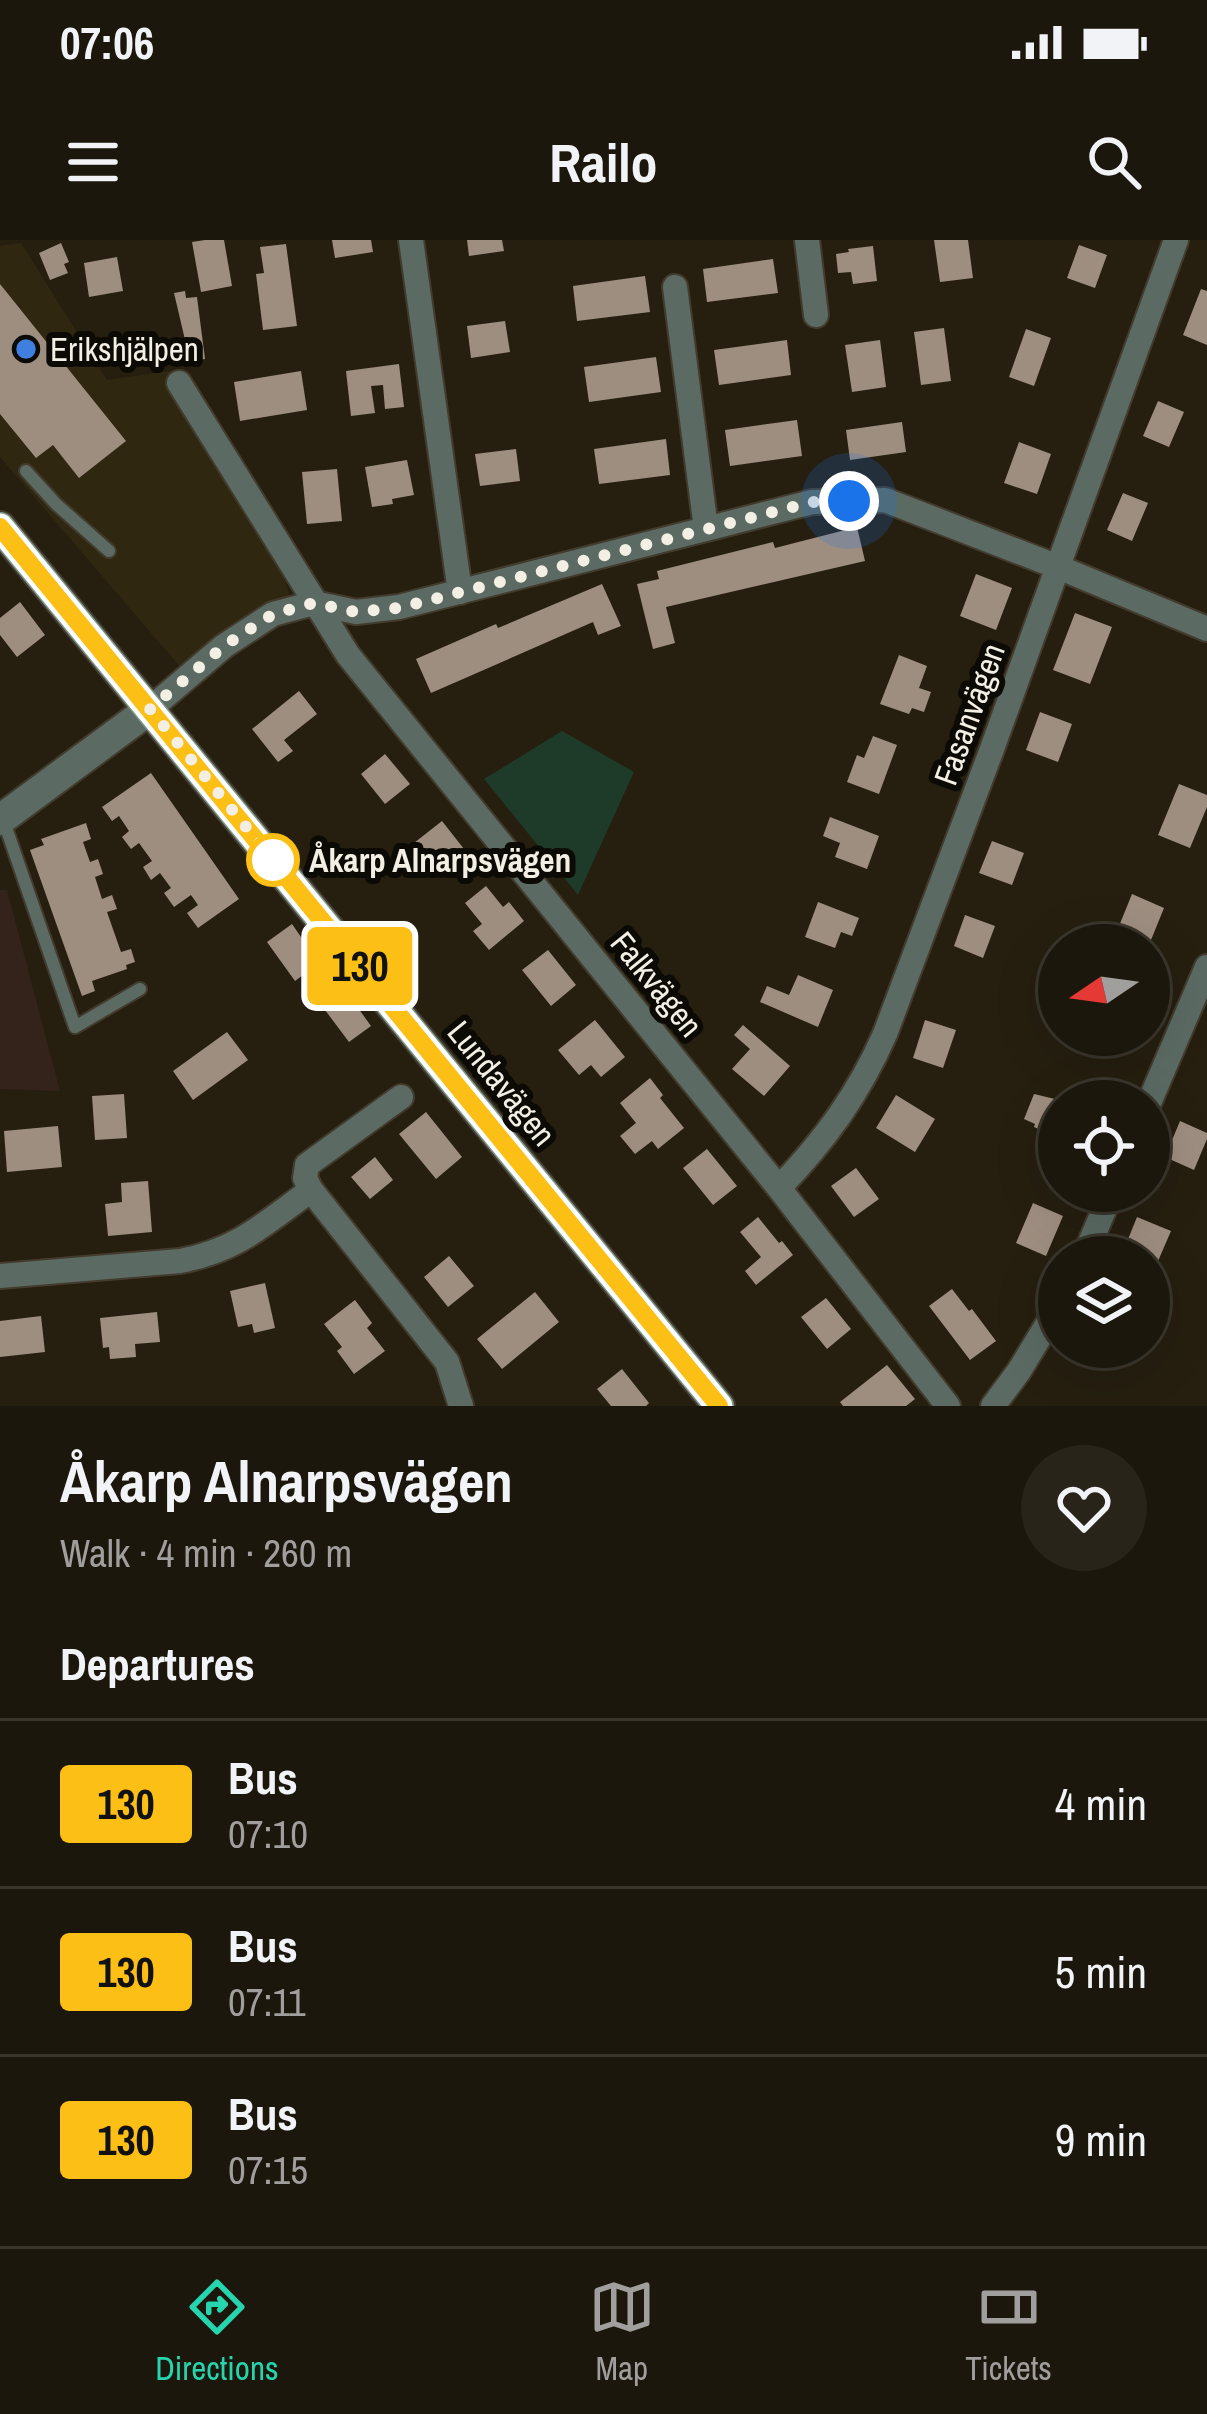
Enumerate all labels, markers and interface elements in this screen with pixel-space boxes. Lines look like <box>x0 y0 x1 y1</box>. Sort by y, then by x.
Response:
text: 07:06 <box>60 12 154 73</box>
text: Railo <box>549 126 658 199</box>
icon: menu <box>60 129 126 195</box>
icon: search <box>1081 129 1147 195</box>
place label: Erikshjälpen <box>50 327 199 371</box>
marker: Erikshjälpen <box>13 336 39 362</box>
your location <box>819 471 879 531</box>
street label: Fasanvägen <box>923 637 1015 791</box>
marker: Åkarp Alnarpsvägen <box>248 835 298 885</box>
place label: Åkarp Alnarpsvägen <box>309 838 571 882</box>
street label: Falkvägen <box>601 922 713 1046</box>
north arrow <box>1038 924 1170 1056</box>
map controls <box>1038 924 1170 1368</box>
line badge: 130 <box>291 927 429 1005</box>
text: 130 <box>331 938 389 994</box>
street label: Lundavägen <box>438 1011 566 1155</box>
button: locate <box>1038 1080 1170 1212</box>
button: layers <box>1038 1236 1170 1368</box>
text: Åkarp Alnarpsvägen <box>60 1443 513 1520</box>
button: heart <box>1021 1445 1147 1571</box>
text: Walk · 4 min · 260 m <box>60 1527 352 1579</box>
text: Departures <box>60 1633 255 1694</box>
text: Bus <box>228 1747 298 1808</box>
text: 4 min <box>1055 1773 1147 1834</box>
text: 130 <box>97 1776 155 1832</box>
text: 07:10 <box>228 1808 308 1860</box>
text: Bus <box>228 1915 298 1976</box>
text: 5 min <box>1055 1941 1147 2002</box>
text: 130 <box>97 1944 155 2000</box>
text: 07:11 <box>228 1976 306 2028</box>
text: Bus <box>228 2083 298 2144</box>
text: 9 min <box>1055 2109 1147 2170</box>
text: 130 <box>97 2112 155 2168</box>
text: 07:15 <box>228 2144 308 2196</box>
tab: Directions <box>155 2274 279 2390</box>
tab: Map <box>589 2274 655 2390</box>
tab: Tickets <box>965 2274 1052 2390</box>

